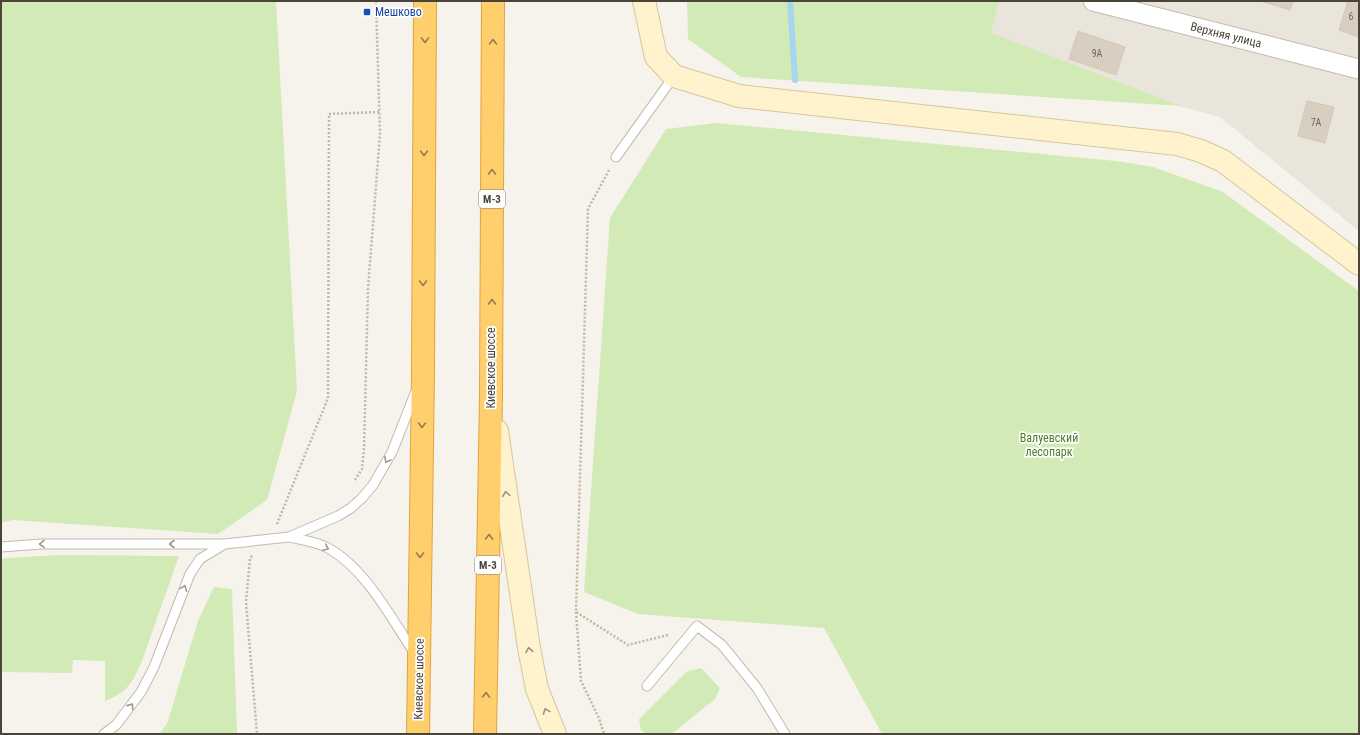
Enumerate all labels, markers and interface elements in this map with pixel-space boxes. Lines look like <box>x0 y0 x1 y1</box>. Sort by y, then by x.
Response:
place label: Мешково <box>375 5 422 19</box>
marker: Мешково <box>362 7 372 17</box>
house number: 6 <box>1349 11 1354 22</box>
street label: Верхняя улица <box>1189 19 1263 51</box>
one-way arrow <box>421 37 429 43</box>
one-way arrow <box>489 39 497 45</box>
house number: 9А <box>1092 48 1103 59</box>
house number: 7А <box>1311 117 1322 128</box>
one-way arrow <box>420 150 428 156</box>
one-way arrow <box>488 169 496 175</box>
road number: М-3 <box>479 190 505 208</box>
one-way arrow <box>419 280 427 286</box>
one-way arrow <box>488 299 496 305</box>
street label: Киевское шоссе <box>484 327 498 409</box>
one-way arrow <box>418 422 426 428</box>
park label: Валуевский лесопарк <box>1020 431 1078 459</box>
one-way arrow <box>384 456 392 464</box>
one-way arrow <box>502 491 511 497</box>
one-way arrow <box>485 534 493 540</box>
one-way arrow <box>39 540 45 548</box>
one-way arrow <box>169 540 175 548</box>
one-way arrow <box>322 543 330 551</box>
one-way arrow <box>416 552 424 558</box>
road number: М-3 <box>475 556 501 574</box>
one-way arrow <box>180 585 188 592</box>
street label: Киевское шоссе <box>411 638 427 720</box>
one-way arrow <box>525 647 534 654</box>
one-way arrow <box>482 692 490 698</box>
one-way arrow <box>126 703 134 710</box>
one-way arrow <box>543 708 551 715</box>

